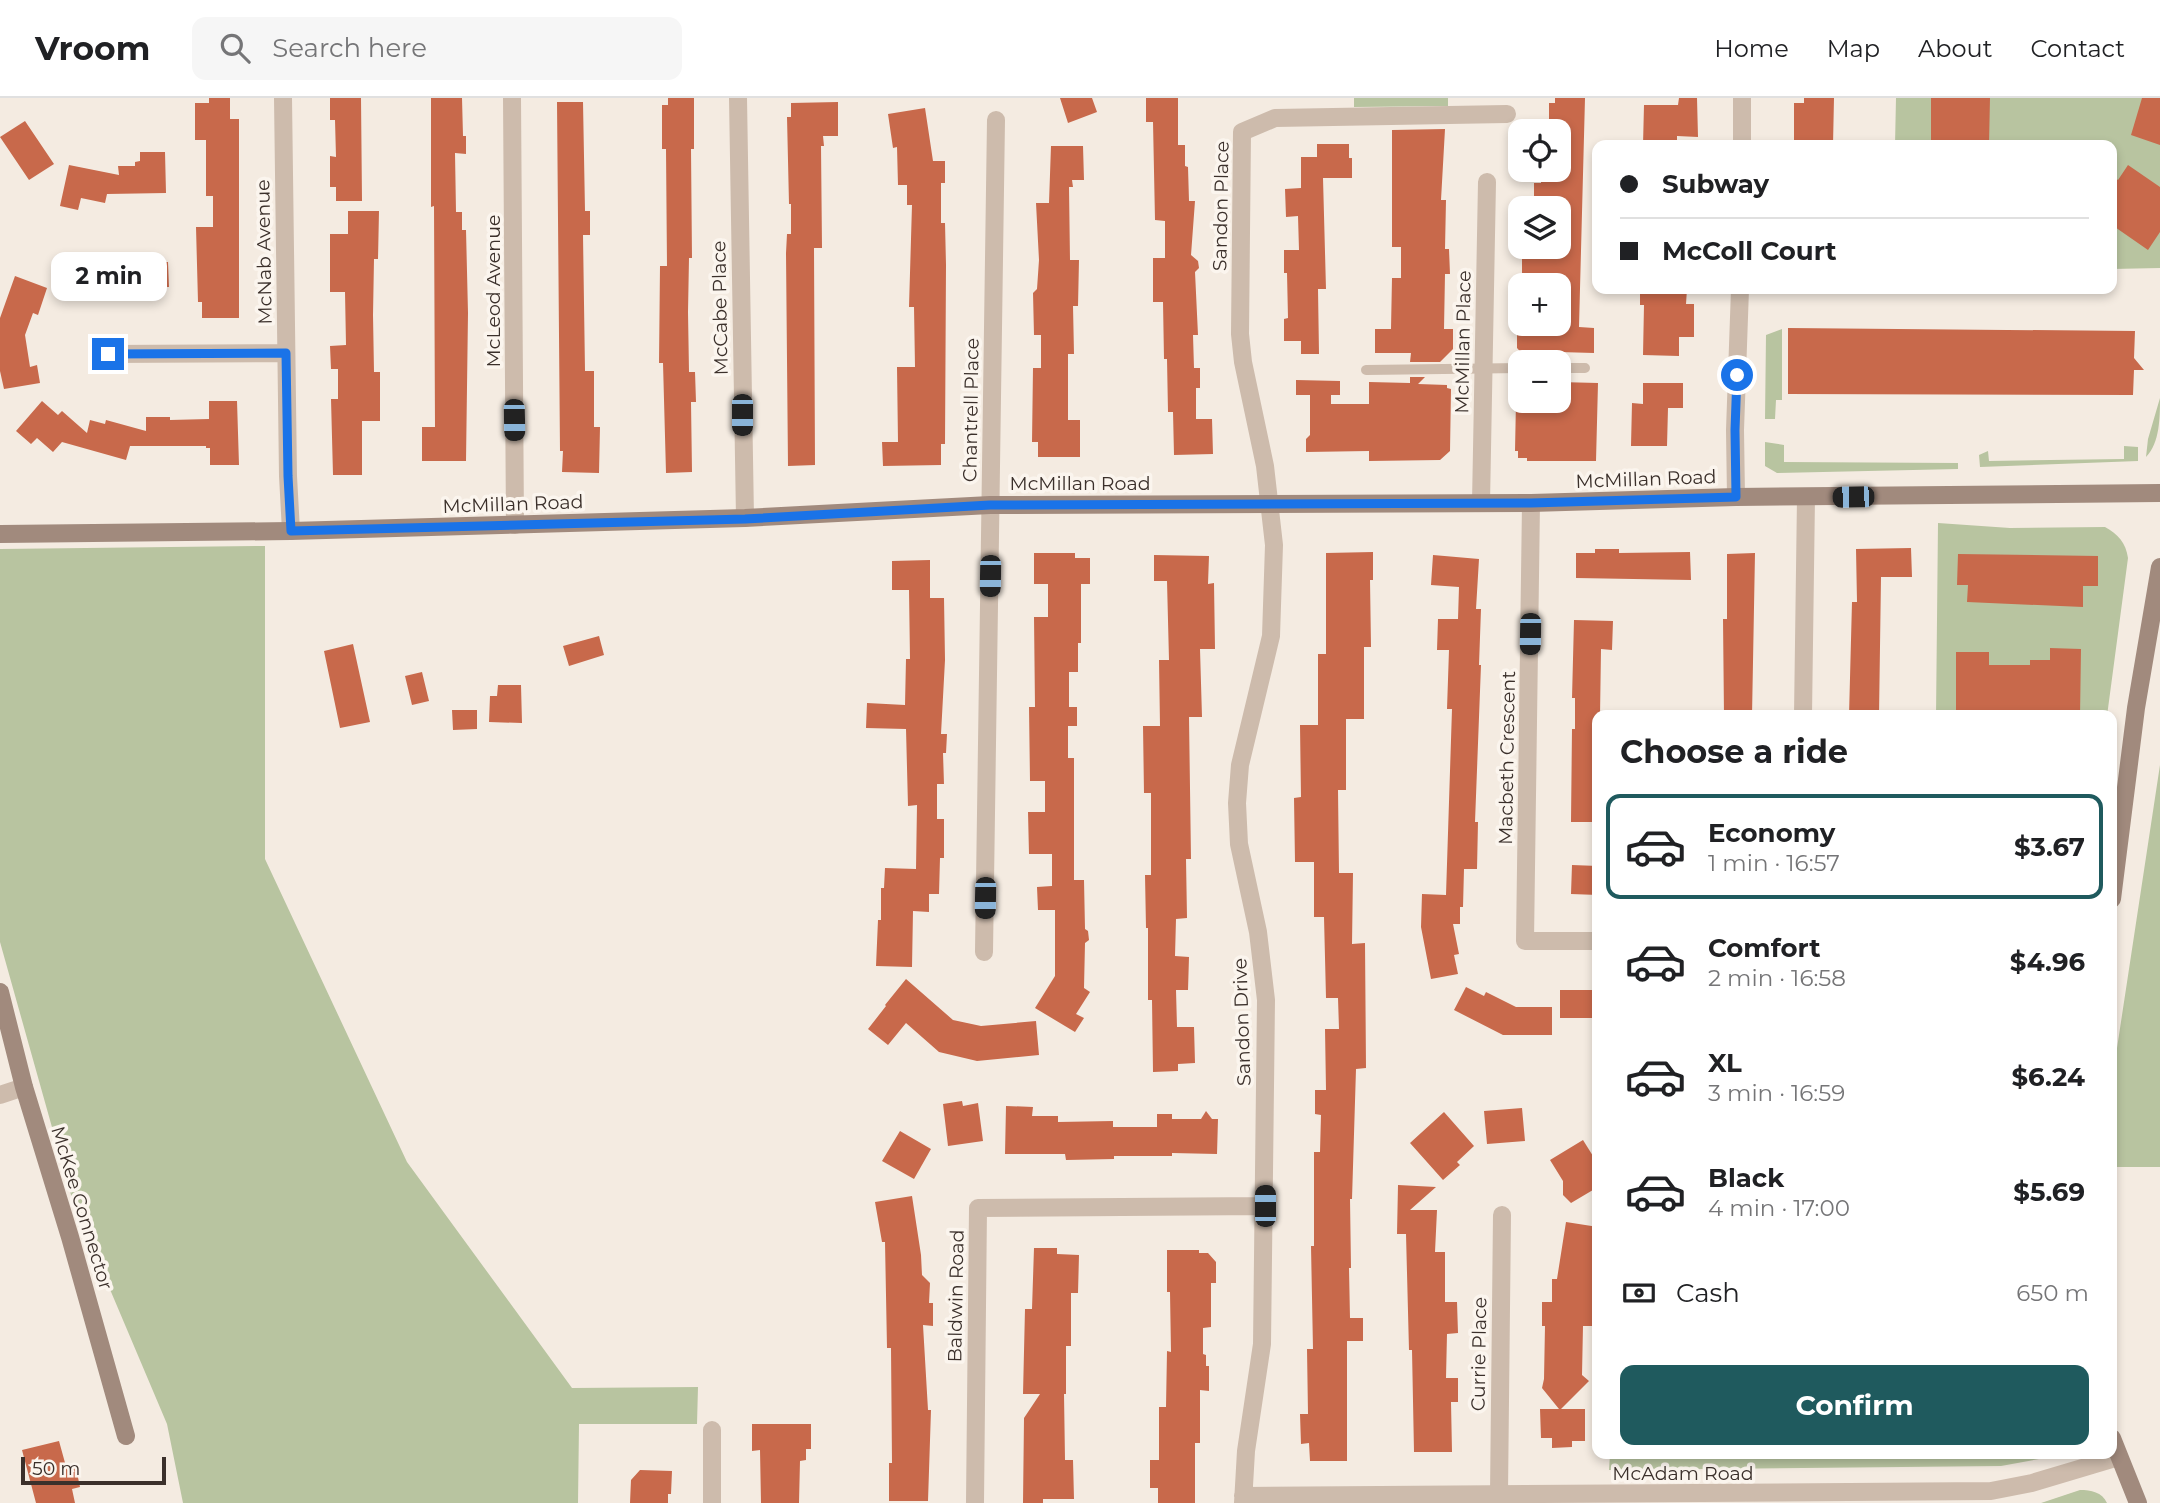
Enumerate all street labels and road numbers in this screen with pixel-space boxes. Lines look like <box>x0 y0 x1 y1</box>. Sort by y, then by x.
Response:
street label: Sandon Place <box>1208 141 1234 271</box>
street label: McNab Avenue <box>251 179 277 325</box>
street label: McLeod Avenue <box>482 215 505 367</box>
street label: McCabe Place <box>707 240 733 376</box>
street label: McMillan Place <box>1450 270 1476 414</box>
street label: Chantrell Place <box>958 338 984 482</box>
street label: McMillan Road <box>1575 465 1717 493</box>
street label: McMillan Road <box>1009 472 1151 495</box>
street label: McMillan Road <box>442 490 584 518</box>
street label: Macbeth Crescent <box>1494 671 1520 845</box>
street label: Sandon Drive <box>1228 958 1256 1086</box>
street label: McKee Connector <box>46 1124 118 1292</box>
street label: Baldwin Road <box>943 1229 969 1363</box>
street label: Currie Place <box>1467 1297 1491 1411</box>
street label: McAdam Road <box>1612 1462 1754 1485</box>

